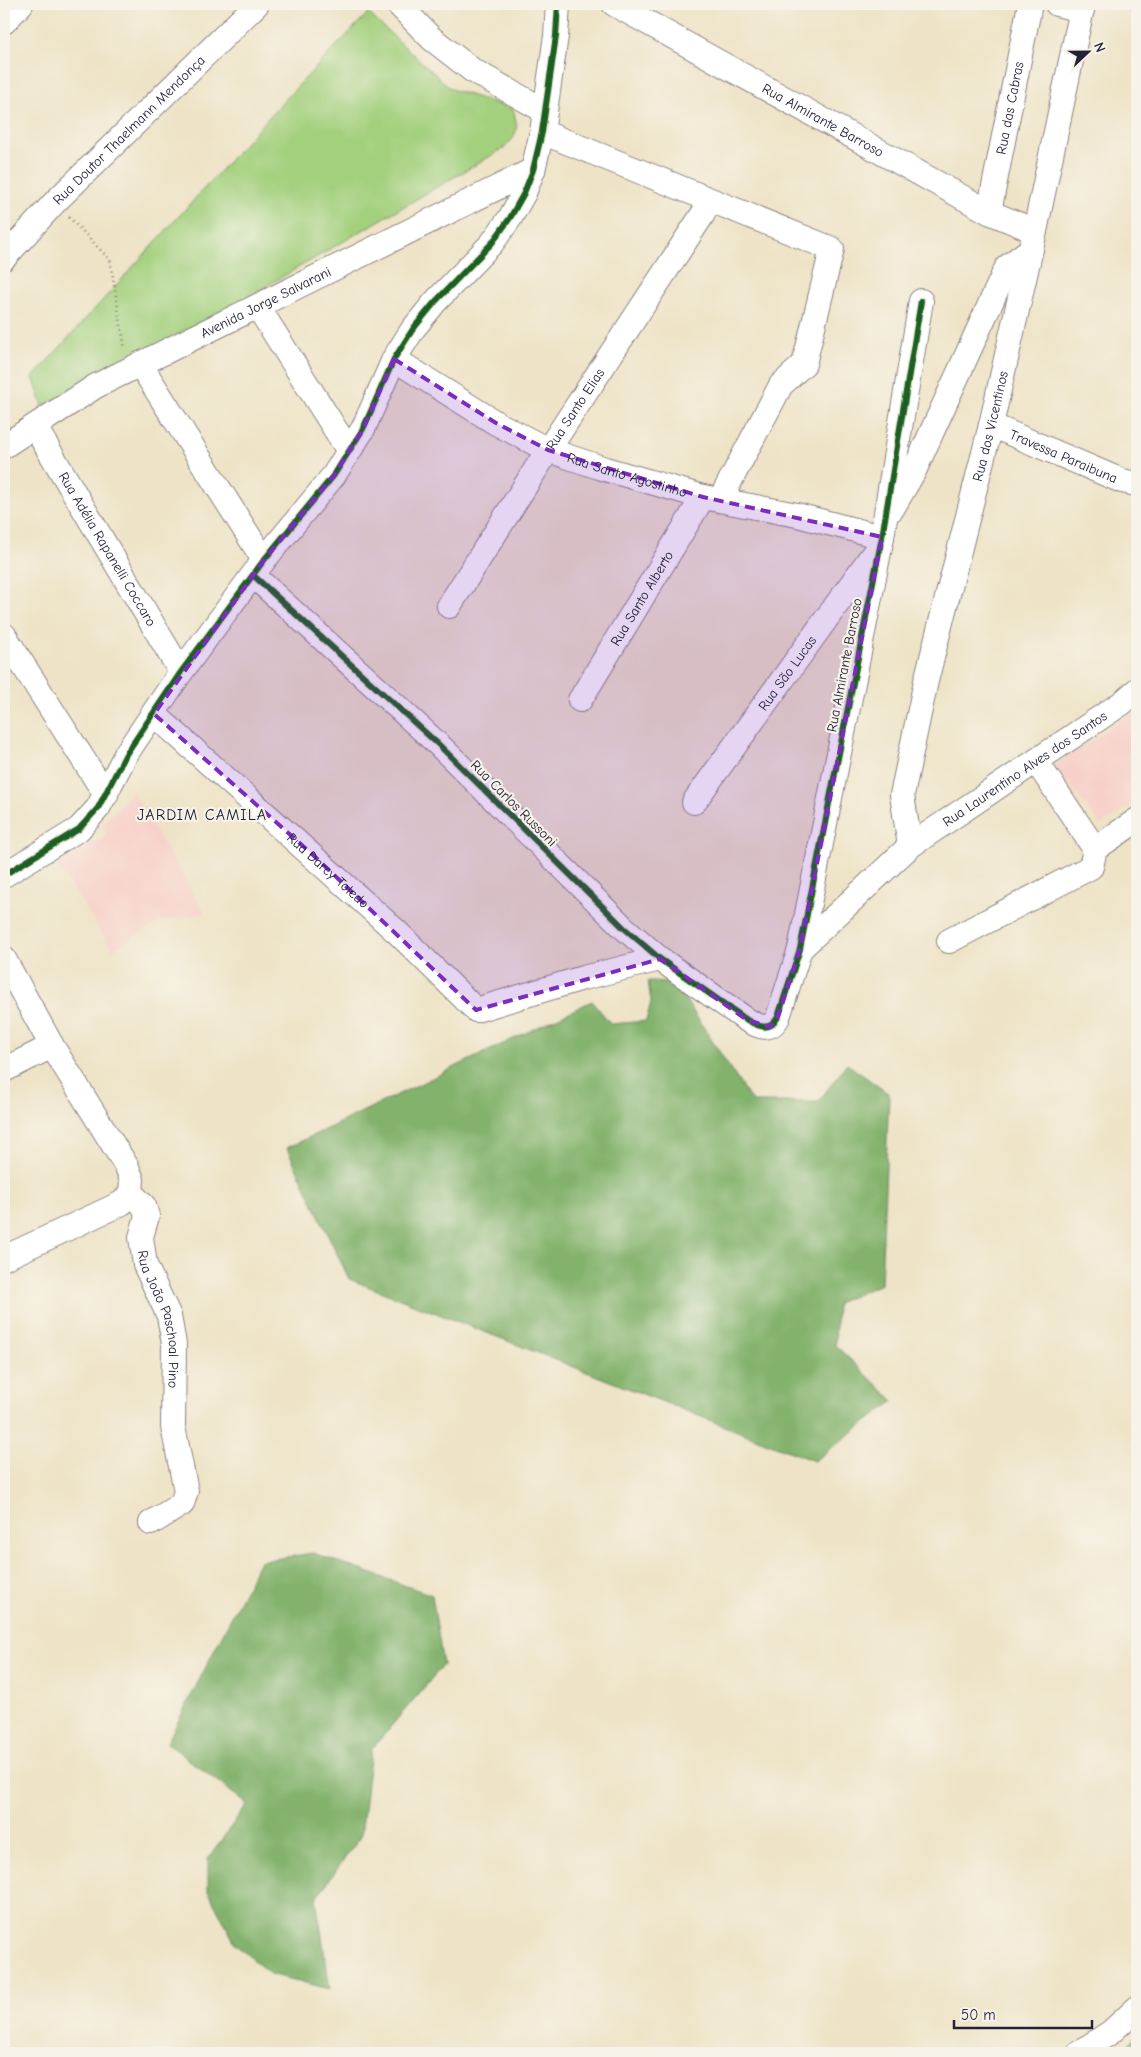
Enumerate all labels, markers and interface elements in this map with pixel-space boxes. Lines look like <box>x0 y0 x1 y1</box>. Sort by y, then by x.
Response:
north arrow <box>1064 28 1114 78</box>
text: N <box>1090 40 1109 55</box>
street label: Rua Doutor Thaelmann Mendonça <box>49 52 209 208</box>
street label: Rua das Cabras <box>993 60 1027 156</box>
street label: Rua Almirante Barroso <box>759 80 886 161</box>
street label: Avenida Jorge Salvarani <box>198 263 334 342</box>
street label: Rua Santo Elias <box>543 365 608 453</box>
street label: Rua dos Vicentinos <box>969 369 1012 483</box>
street label: Travessa Paraibuna <box>1007 426 1120 487</box>
street label: Rua Santo Agostinho <box>565 449 689 501</box>
street label: Rua Adélia Rapanelli Coccaro <box>55 469 160 629</box>
street label: Rua Santo Alberto <box>607 548 677 649</box>
street label: Rua Almirante Barroso <box>823 597 866 734</box>
street label: Rua São Lucas <box>755 632 820 714</box>
street label: Rua Laurentino Alves dos Santos <box>939 707 1111 831</box>
street label: Rua Carlos Russoni <box>467 757 560 850</box>
district label: JARDIM CAMILA <box>137 806 267 824</box>
street label: Rua Darcy Toledo <box>283 829 372 912</box>
street label: Rua João Paschoal Pino <box>134 1249 182 1388</box>
scale bar <box>954 1997 1091 2029</box>
text: 50 m <box>961 2006 996 2024</box>

